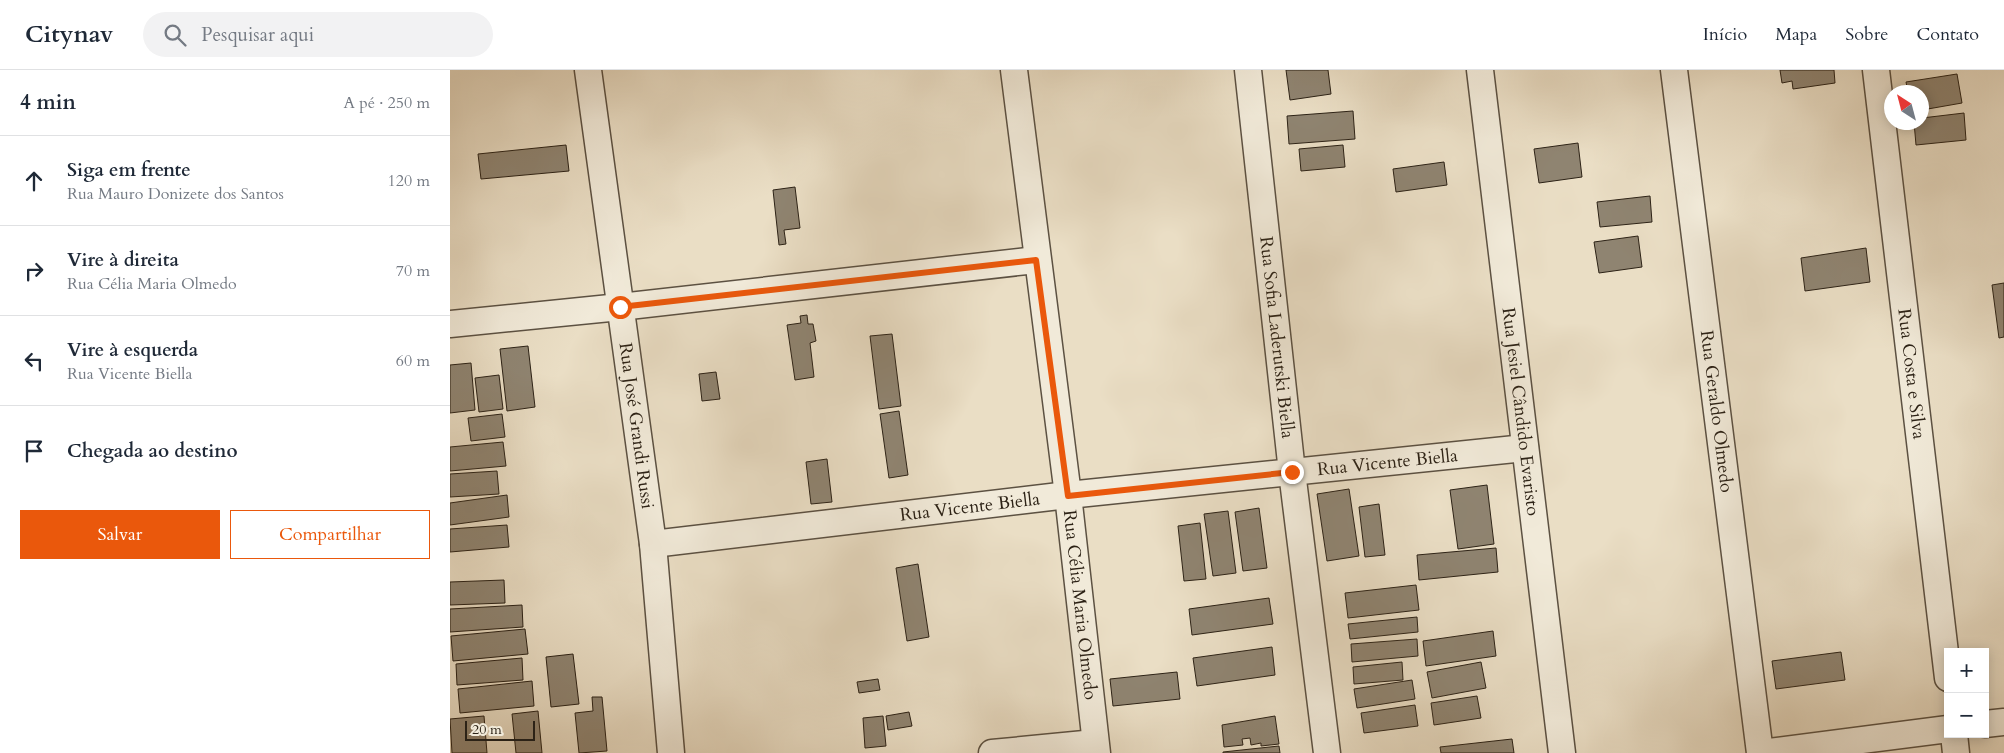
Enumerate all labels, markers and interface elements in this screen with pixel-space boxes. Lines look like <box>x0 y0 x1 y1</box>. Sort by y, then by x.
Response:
search box <box>143 12 493 57</box>
text: Citynav <box>25 18 113 51</box>
icon: search <box>161 21 189 49</box>
text: Pesquisar aqui <box>201 22 314 48</box>
text: Início <box>1703 22 1747 47</box>
text: Mapa <box>1775 22 1817 47</box>
text: Sobre <box>1845 22 1888 47</box>
text: Contato <box>1916 22 1979 47</box>
north arrow <box>1884 85 1929 130</box>
text: 4 min <box>20 88 76 117</box>
text: A pé · 250 m <box>343 92 430 114</box>
text: Siga em frente <box>67 157 191 183</box>
icon: ahead <box>20 167 48 195</box>
text: 120 m <box>388 170 430 192</box>
text: Rua Mauro Donizete dos Santos <box>67 183 284 205</box>
street label: Rua Sofia Laderutski Biella <box>1253 235 1300 440</box>
text: Vire à direita <box>67 247 179 273</box>
icon: right <box>20 257 48 285</box>
text: 70 m <box>396 260 430 282</box>
text: Rua Célia Maria Olmedo <box>67 273 237 295</box>
route start <box>609 296 632 319</box>
street label: Rua Jesiel Cândido Evaristo <box>1496 306 1545 517</box>
street label: Rua Costa e Silva <box>1891 307 1932 441</box>
street label: Rua Geraldo Olmedo <box>1694 329 1739 494</box>
text: Vire à esquerda <box>67 337 198 363</box>
street label: Rua José Grandi Russi <box>612 341 660 511</box>
icon: left <box>20 347 48 375</box>
text: 60 m <box>396 350 430 372</box>
text: Rua Vicente Biella <box>67 363 192 385</box>
icon: arrive <box>20 437 48 465</box>
text: Chegada ao destino <box>67 438 238 464</box>
street label: Rua Vicente Biella <box>1316 443 1459 482</box>
route end <box>1281 461 1304 484</box>
street label: Rua Vicente Biella <box>898 486 1042 528</box>
street label: Rua Célia Maria Olmedo <box>1057 509 1103 702</box>
button: Salvar <box>20 510 220 559</box>
button: Compartilhar <box>230 510 430 559</box>
map controls <box>1944 648 1989 738</box>
button: + <box>1944 648 1989 693</box>
button: − <box>1944 693 1989 738</box>
scale bar <box>465 718 535 741</box>
text: 20 m <box>472 720 502 739</box>

